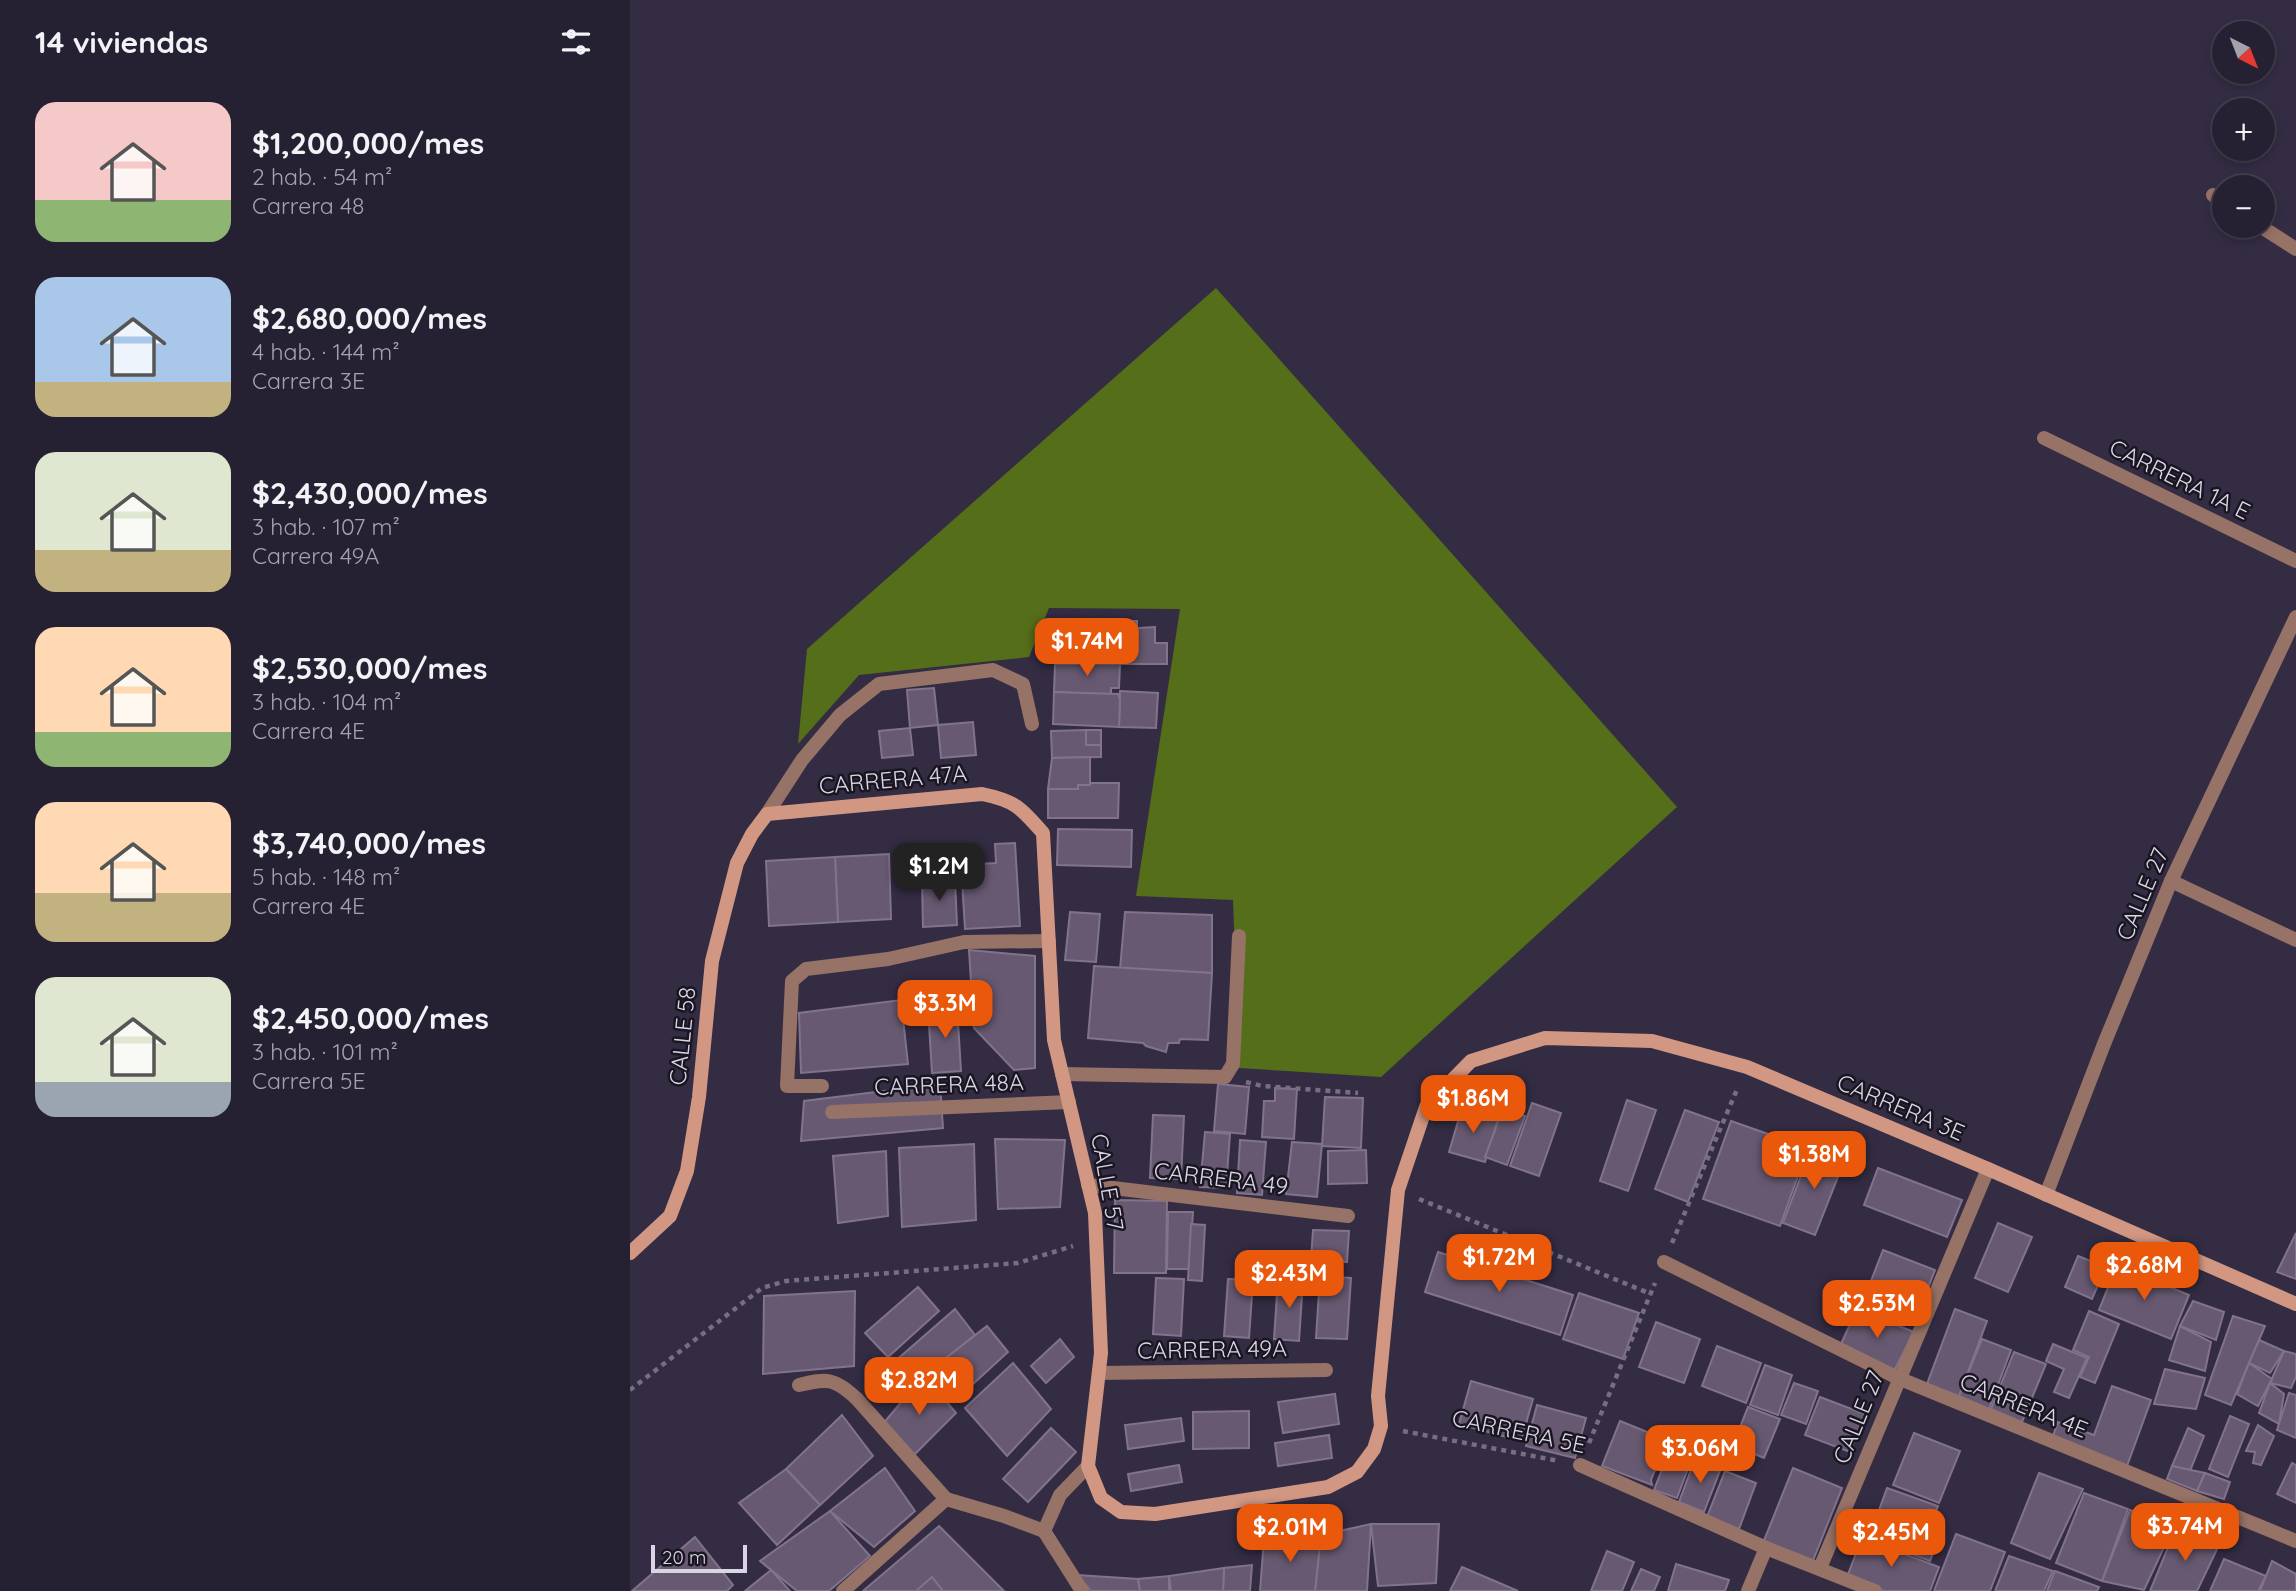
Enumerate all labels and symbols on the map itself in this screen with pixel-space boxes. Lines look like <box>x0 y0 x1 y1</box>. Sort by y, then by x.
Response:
north arrow <box>2212 21 2275 84</box>
street label: CARRERA 1A E <box>2105 432 2255 526</box>
pin: $1.74M <box>1030 618 1144 678</box>
street label: CARRERA 47A <box>818 758 968 800</box>
street label: CALLE 27 <box>2110 843 2175 945</box>
pin: $1.2M <box>890 844 988 903</box>
pin: $3.3M <box>896 981 994 1040</box>
street label: CALLE 58 <box>662 985 702 1087</box>
street label: CARRERA 48A <box>874 1067 1024 1101</box>
street label: CARRERA 3E <box>1833 1067 1969 1147</box>
pin: $1.86M <box>1416 1076 1530 1135</box>
street label: CALLE 57 <box>1085 1131 1131 1233</box>
pin: $1.38M <box>1757 1132 1871 1191</box>
street label: CARRERA 49 <box>1152 1155 1290 1201</box>
pin: $1.72M <box>1442 1234 1556 1294</box>
pin: $2.68M <box>2087 1242 2201 1302</box>
pin: $2.43M <box>1232 1250 1346 1310</box>
pin: $2.53M <box>1820 1280 1934 1340</box>
street label: CARRERA 49A <box>1137 1333 1287 1365</box>
pin: $2.82M <box>862 1358 976 1417</box>
street label: CALLE 27 <box>1826 1366 1890 1468</box>
street label: CARRERA 4E <box>1956 1366 2092 1444</box>
street label: CARRERA 5E <box>1449 1403 1589 1459</box>
pin: $3.06M <box>1643 1426 1757 1485</box>
pin: $2.01M <box>1233 1504 1347 1564</box>
pin: $3.74M <box>2128 1504 2242 1563</box>
pin: $2.45M <box>1834 1510 1948 1569</box>
scale bar <box>651 1542 747 1574</box>

